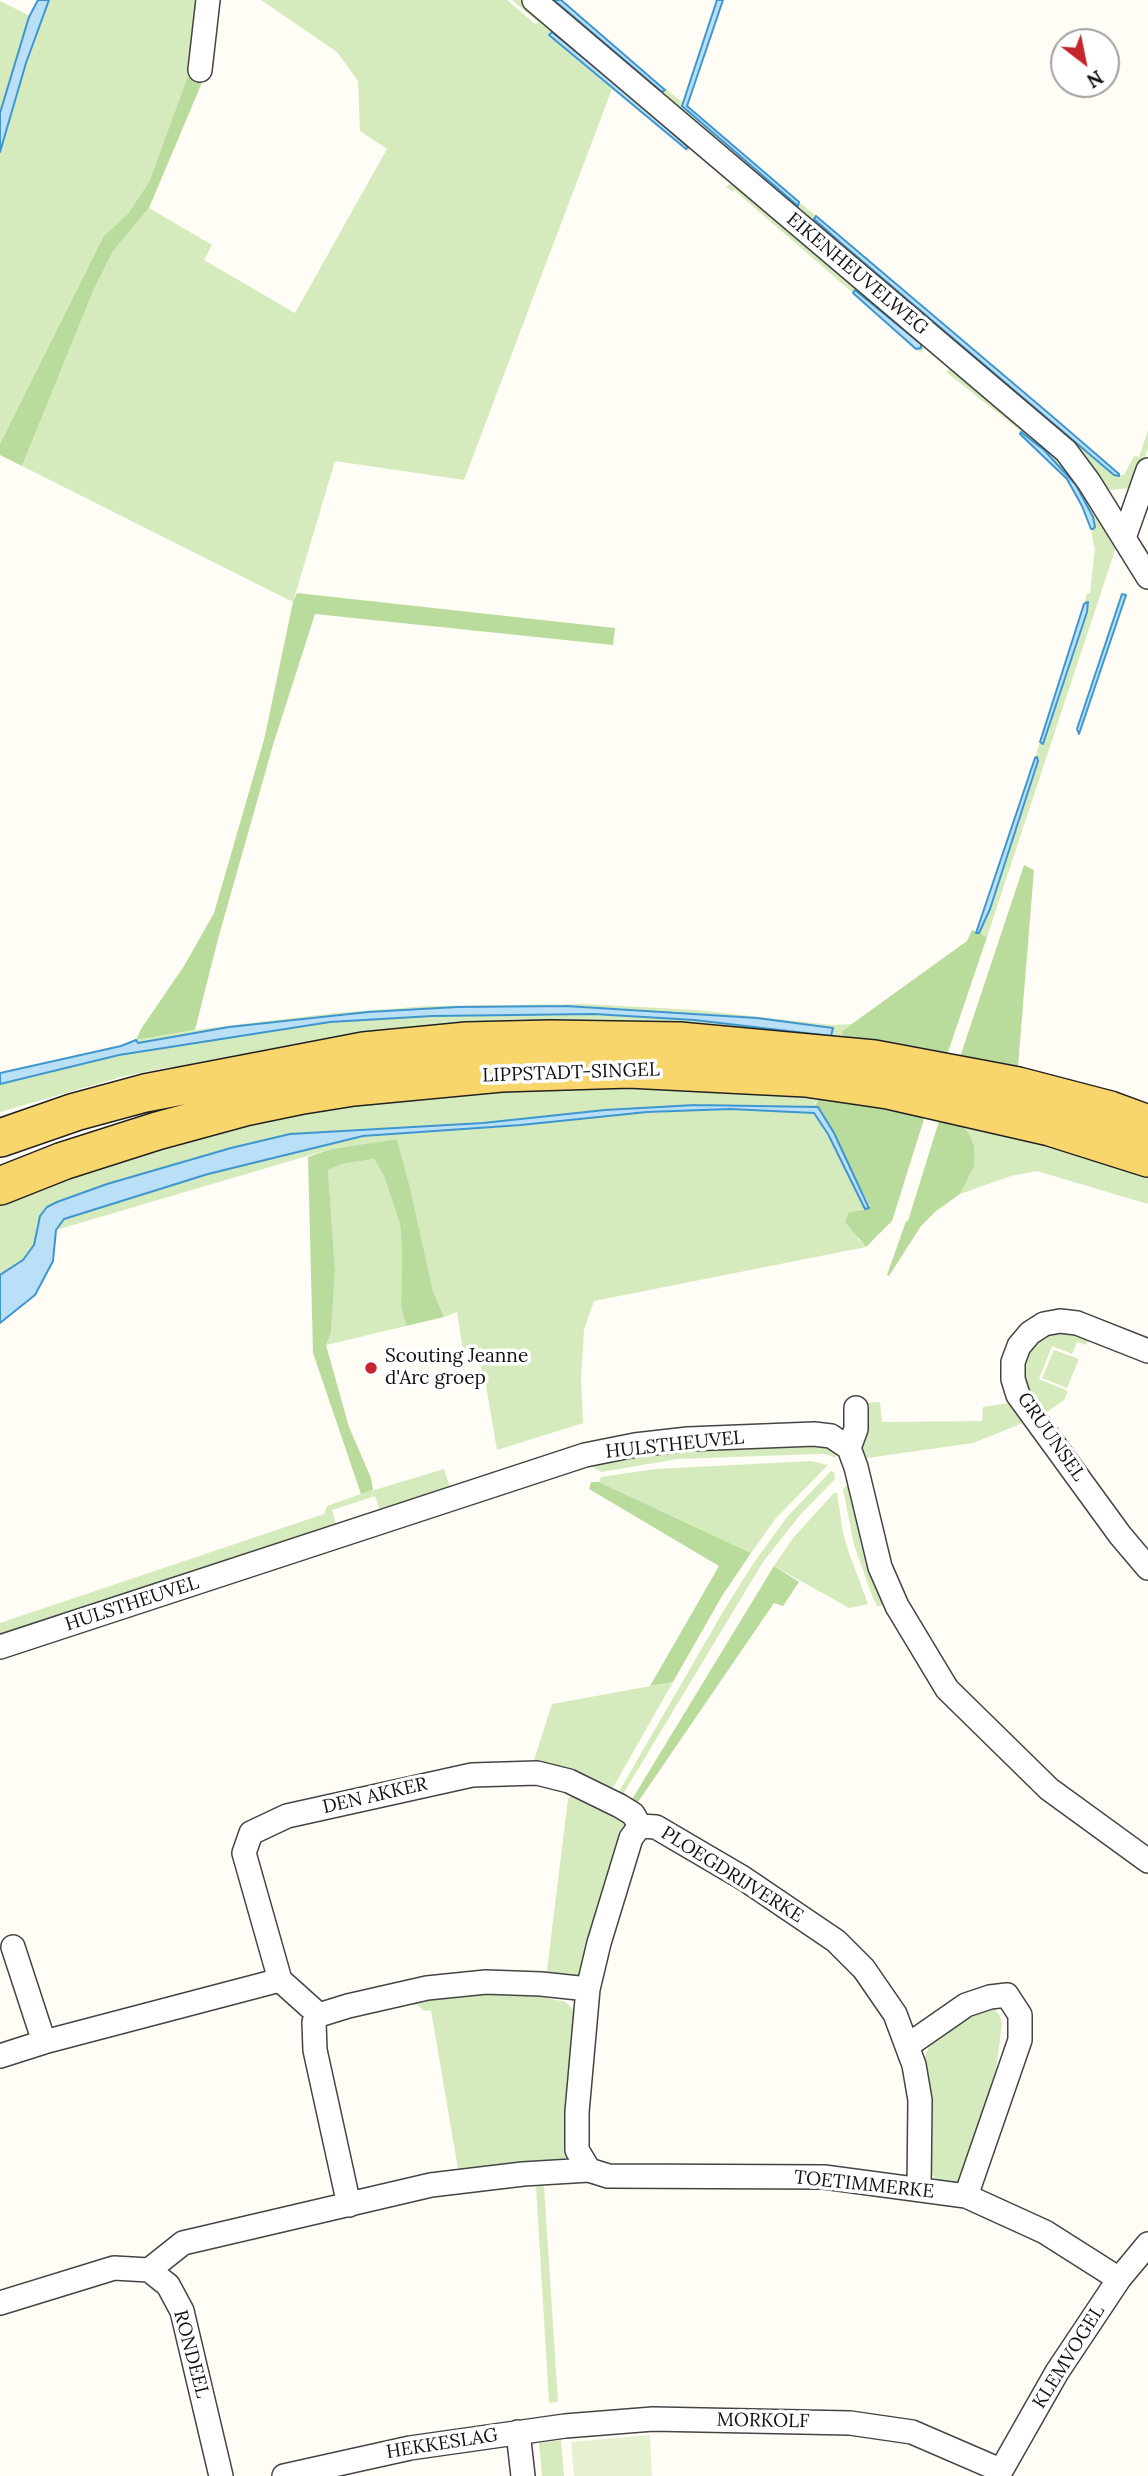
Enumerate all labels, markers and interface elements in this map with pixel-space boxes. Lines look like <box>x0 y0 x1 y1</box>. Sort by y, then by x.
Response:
north arrow <box>1050 28 1120 98</box>
text: N <box>1082 65 1108 93</box>
street label: EIKENHEUVELWEG <box>782 208 932 340</box>
street label: LIPPSTADT-SINGEL <box>482 1059 660 1087</box>
place label: Scouting Jeanne d'Arc groep <box>385 1346 528 1390</box>
marker: Scouting Jeanne d'Arc groep <box>363 1360 379 1376</box>
street label: GRUUNSEL <box>1012 1388 1090 1486</box>
street label: HULSTHEUVEL <box>605 1426 745 1464</box>
street label: HULSTHEUVEL <box>62 1572 202 1636</box>
street label: DEN AKKER <box>320 1773 430 1819</box>
street label: PLOEGDRIJVERKE <box>657 1822 807 1928</box>
street label: TOETIMMERKE <box>793 2166 935 2204</box>
street label: KLEMVOGEL <box>1028 2301 1110 2413</box>
street label: RONDEEL <box>168 2308 214 2400</box>
street label: MORKOLF <box>716 2409 810 2433</box>
street label: HEKKESLAG <box>385 2424 499 2464</box>

